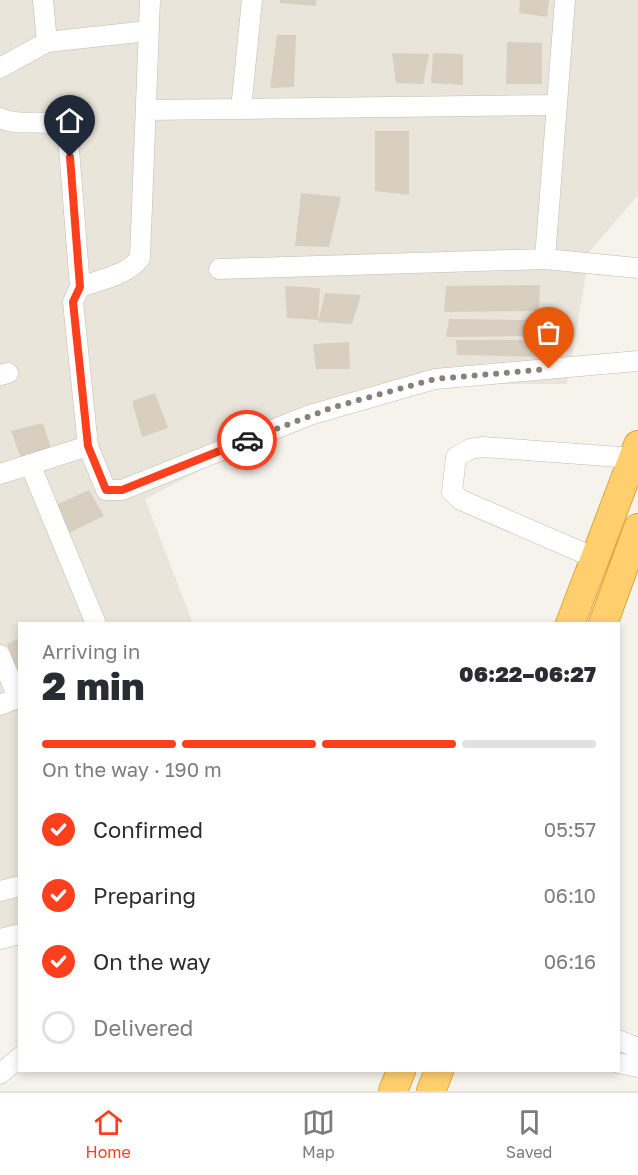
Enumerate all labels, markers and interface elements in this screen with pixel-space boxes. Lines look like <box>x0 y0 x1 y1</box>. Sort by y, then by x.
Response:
pin <box>44 95 95 157</box>
icon: home <box>53 104 86 137</box>
pin <box>523 307 574 369</box>
icon: bag <box>532 316 565 349</box>
courier <box>217 410 277 470</box>
icon: car <box>231 424 264 457</box>
text: Arriving in <box>42 639 140 663</box>
text: 06:22–06:27 <box>459 660 596 687</box>
text: 2 min <box>42 662 145 709</box>
text: On the way · 190 m <box>42 757 222 781</box>
icon: check <box>42 813 75 846</box>
text: Confirmed <box>93 816 203 843</box>
text: 05:57 <box>544 817 596 841</box>
icon: check <box>42 879 75 912</box>
text: Preparing <box>93 882 196 909</box>
text: 06:10 <box>543 883 596 907</box>
icon: check <box>42 945 75 978</box>
text: On the way <box>93 948 211 975</box>
text: 06:16 <box>544 949 596 973</box>
text: Delivered <box>93 1014 193 1041</box>
tab: Home <box>86 1106 131 1162</box>
tab: Map <box>302 1106 335 1162</box>
tab: Saved <box>506 1106 552 1162</box>

